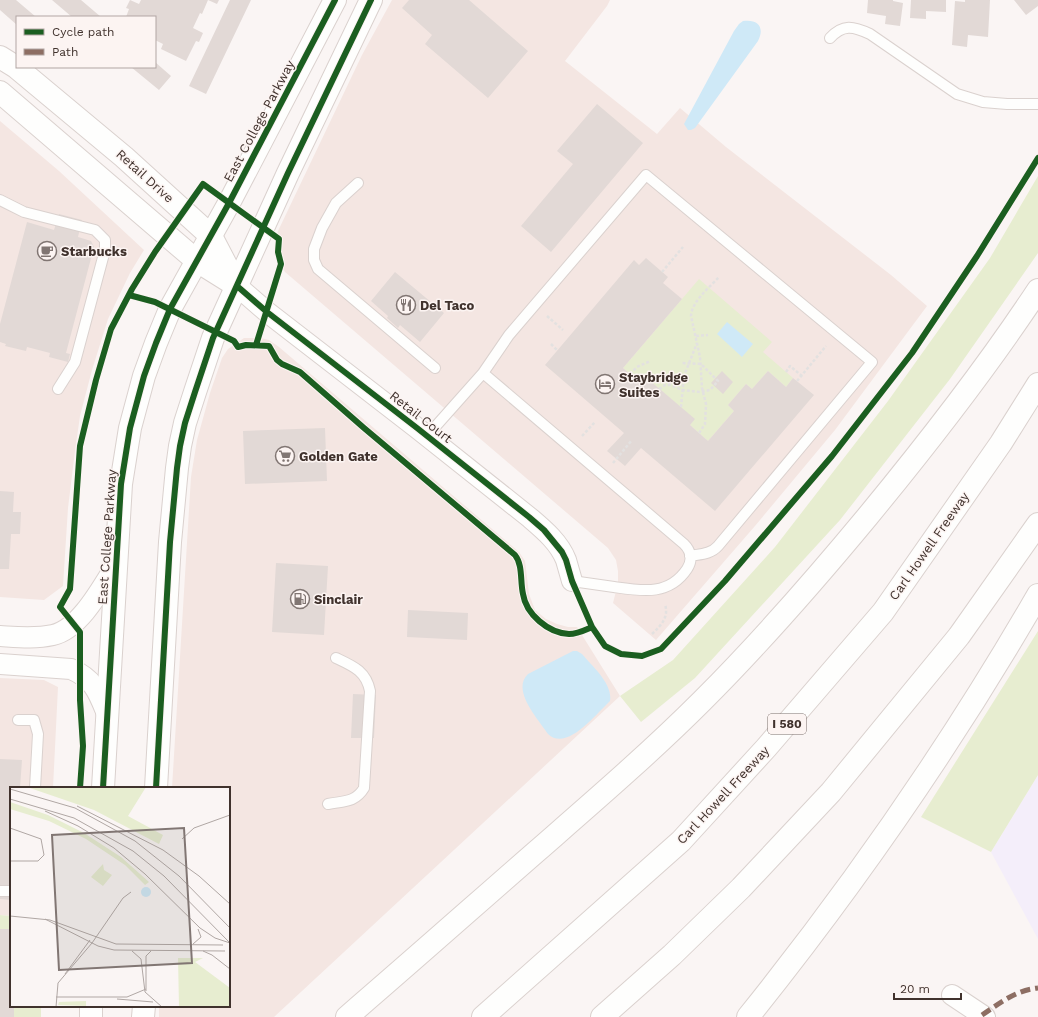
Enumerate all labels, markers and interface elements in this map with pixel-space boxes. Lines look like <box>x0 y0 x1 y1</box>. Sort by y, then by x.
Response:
legend <box>16 16 156 68</box>
text: Cycle path <box>52 25 114 39</box>
text: Path <box>52 45 78 59</box>
street label: East College Parkway <box>221 57 298 184</box>
street label: Retail Drive <box>113 146 177 206</box>
cafe icon: Starbucks <box>36 240 58 262</box>
place label: Starbucks <box>61 244 127 259</box>
restaurant icon: Del Taco <box>395 294 417 316</box>
place label: Del Taco <box>420 298 475 313</box>
place label: Staybridge Suites <box>619 370 689 400</box>
hotel icon: Staybridge Suites <box>594 373 616 395</box>
street label: Retail Court <box>387 388 456 446</box>
supermarket icon: Golden Gate <box>274 445 296 467</box>
place label: Golden Gate <box>299 449 378 464</box>
street label: East College Parkway <box>95 468 119 605</box>
street label: Carl Howell Freeway <box>886 489 972 603</box>
fuel station icon: Sinclair <box>289 588 311 610</box>
place label: Sinclair <box>314 592 363 607</box>
road number: I 580 <box>768 714 806 734</box>
street label: Carl Howell Freeway <box>674 743 772 847</box>
inset map <box>10 787 230 1007</box>
scale bar <box>894 975 961 1001</box>
text: 20 m <box>900 982 930 996</box>

